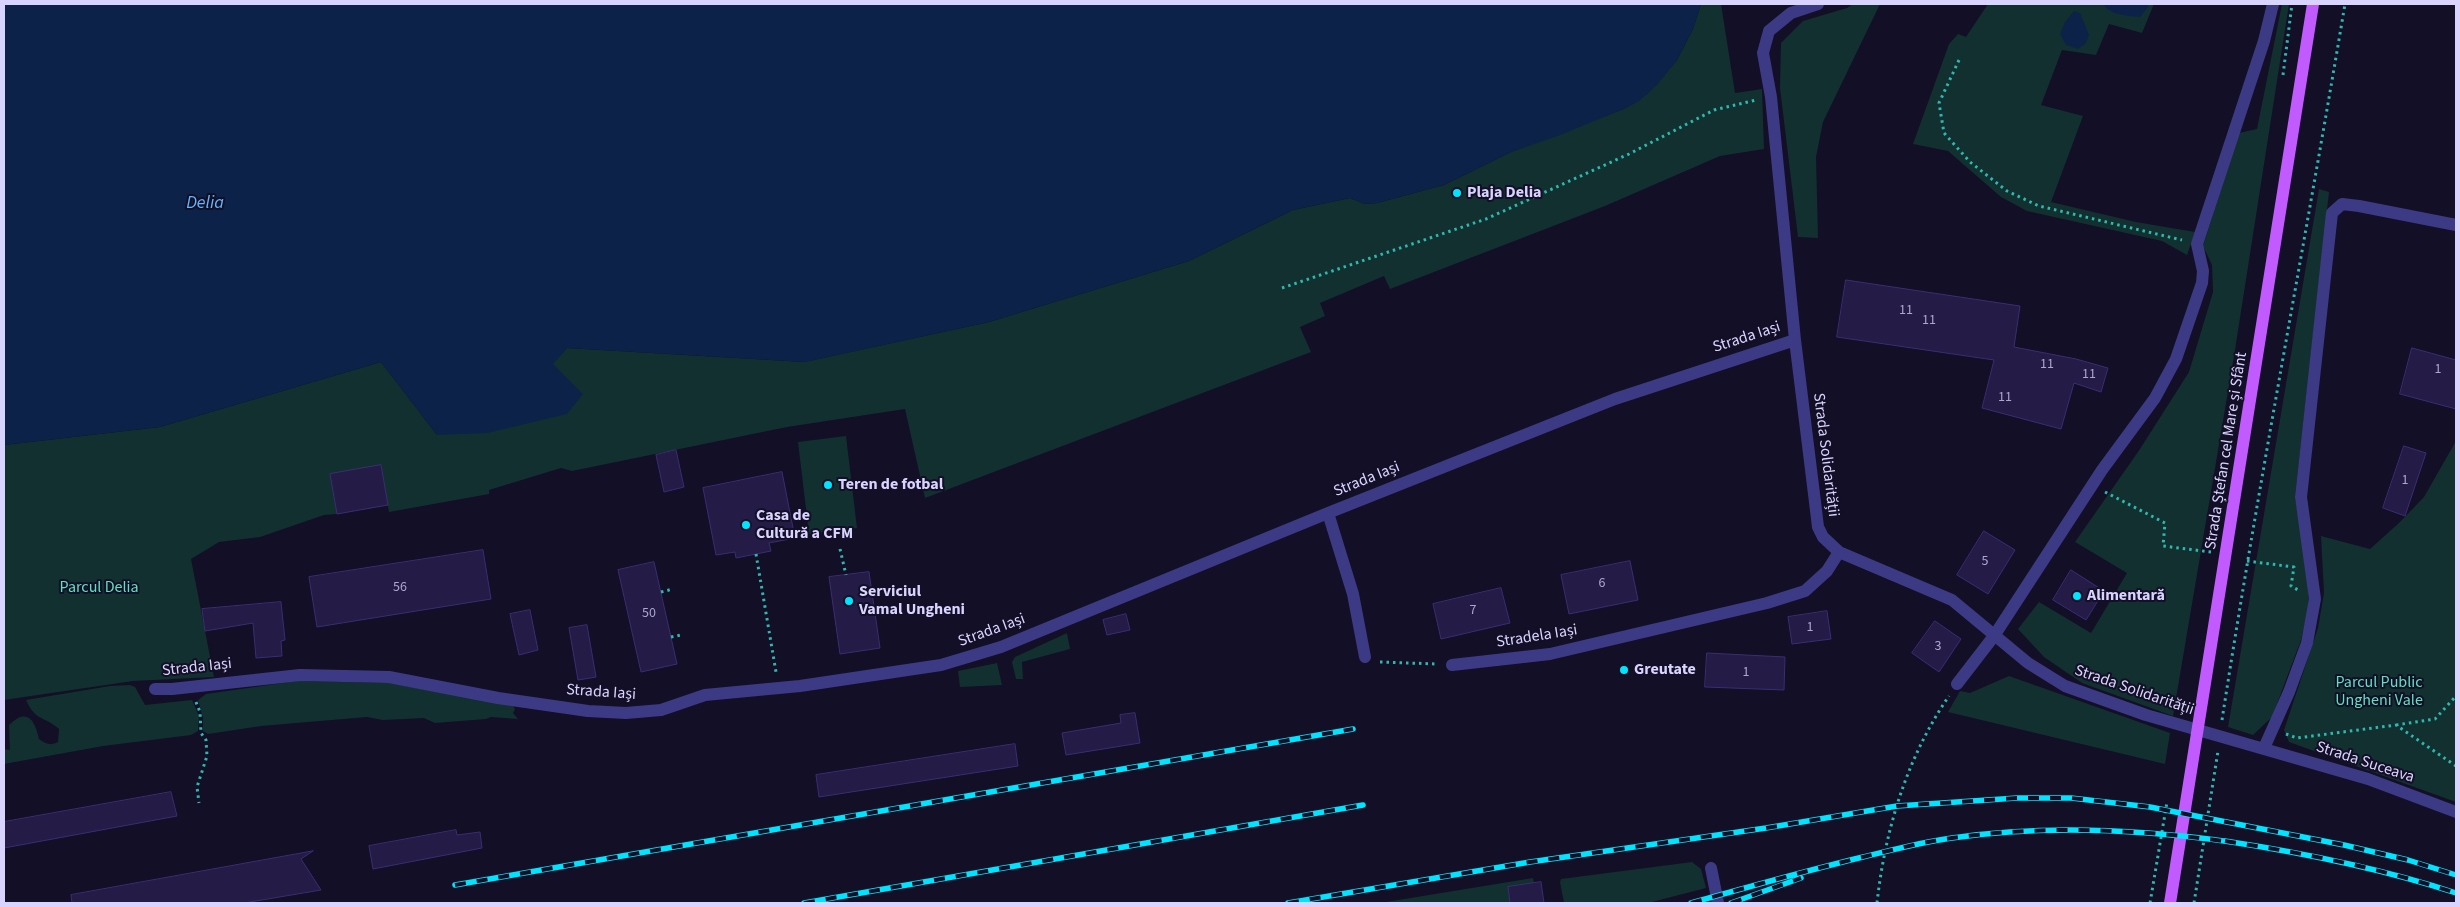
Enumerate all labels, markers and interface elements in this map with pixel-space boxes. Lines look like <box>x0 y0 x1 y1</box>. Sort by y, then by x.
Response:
place label: Plaja Delia <box>1467 183 1541 203</box>
marker: Plaja Delia <box>1451 187 1463 199</box>
water label: Delia <box>186 193 224 215</box>
house number: 11 <box>1899 303 1913 319</box>
house number: 11 <box>1922 313 1936 329</box>
street label: Strada Iași <box>1711 318 1783 358</box>
street label: Strada Ștefan cel Mare și Sfânt <box>2202 351 2252 551</box>
house number: 11 <box>2040 357 2054 373</box>
house number: 1 <box>2435 362 2441 378</box>
house number: 11 <box>2082 367 2096 383</box>
house number: 11 <box>1998 390 2012 406</box>
street label: Strada Solidarității <box>1808 392 1842 518</box>
street label: Strada Iași <box>1331 458 1403 502</box>
house number: 1 <box>2402 473 2408 489</box>
place label: Teren de fotbal <box>838 475 943 495</box>
marker: Teren de fotbal <box>822 479 834 491</box>
place label: Casa de Cultură a CFM <box>756 506 853 544</box>
marker: Casa de Cultură a CFM <box>740 519 752 531</box>
house number: 5 <box>1982 554 1988 570</box>
house number: 6 <box>1599 576 1605 592</box>
park label: Parcul Delia <box>60 578 138 598</box>
house number: 56 <box>393 580 407 596</box>
place label: Serviciul Vamal Ungheni <box>859 582 965 620</box>
place label: Alimentară <box>2087 586 2165 606</box>
marker: Alimentară <box>2071 590 2083 602</box>
marker: Serviciul Vamal Ungheni <box>843 595 855 607</box>
house number: 7 <box>1470 603 1476 619</box>
house number: 50 <box>642 606 656 622</box>
street label: Strada Iași <box>956 610 1028 652</box>
house number: 1 <box>1807 620 1813 636</box>
street label: Stradela Iași <box>1495 621 1579 653</box>
house number: 3 <box>1935 639 1941 655</box>
street label: Strada Iași <box>161 655 233 681</box>
place label: Greutate <box>1634 660 1696 680</box>
street label: Strada Solidarității <box>2072 662 2196 720</box>
marker: Greutate <box>1618 664 1630 676</box>
house number: 1 <box>1743 665 1749 681</box>
park label: Parcul Public Ungheni Vale <box>2335 673 2423 711</box>
street label: Strada Iași <box>565 681 637 705</box>
street label: Strada Suceava <box>2313 738 2417 788</box>

